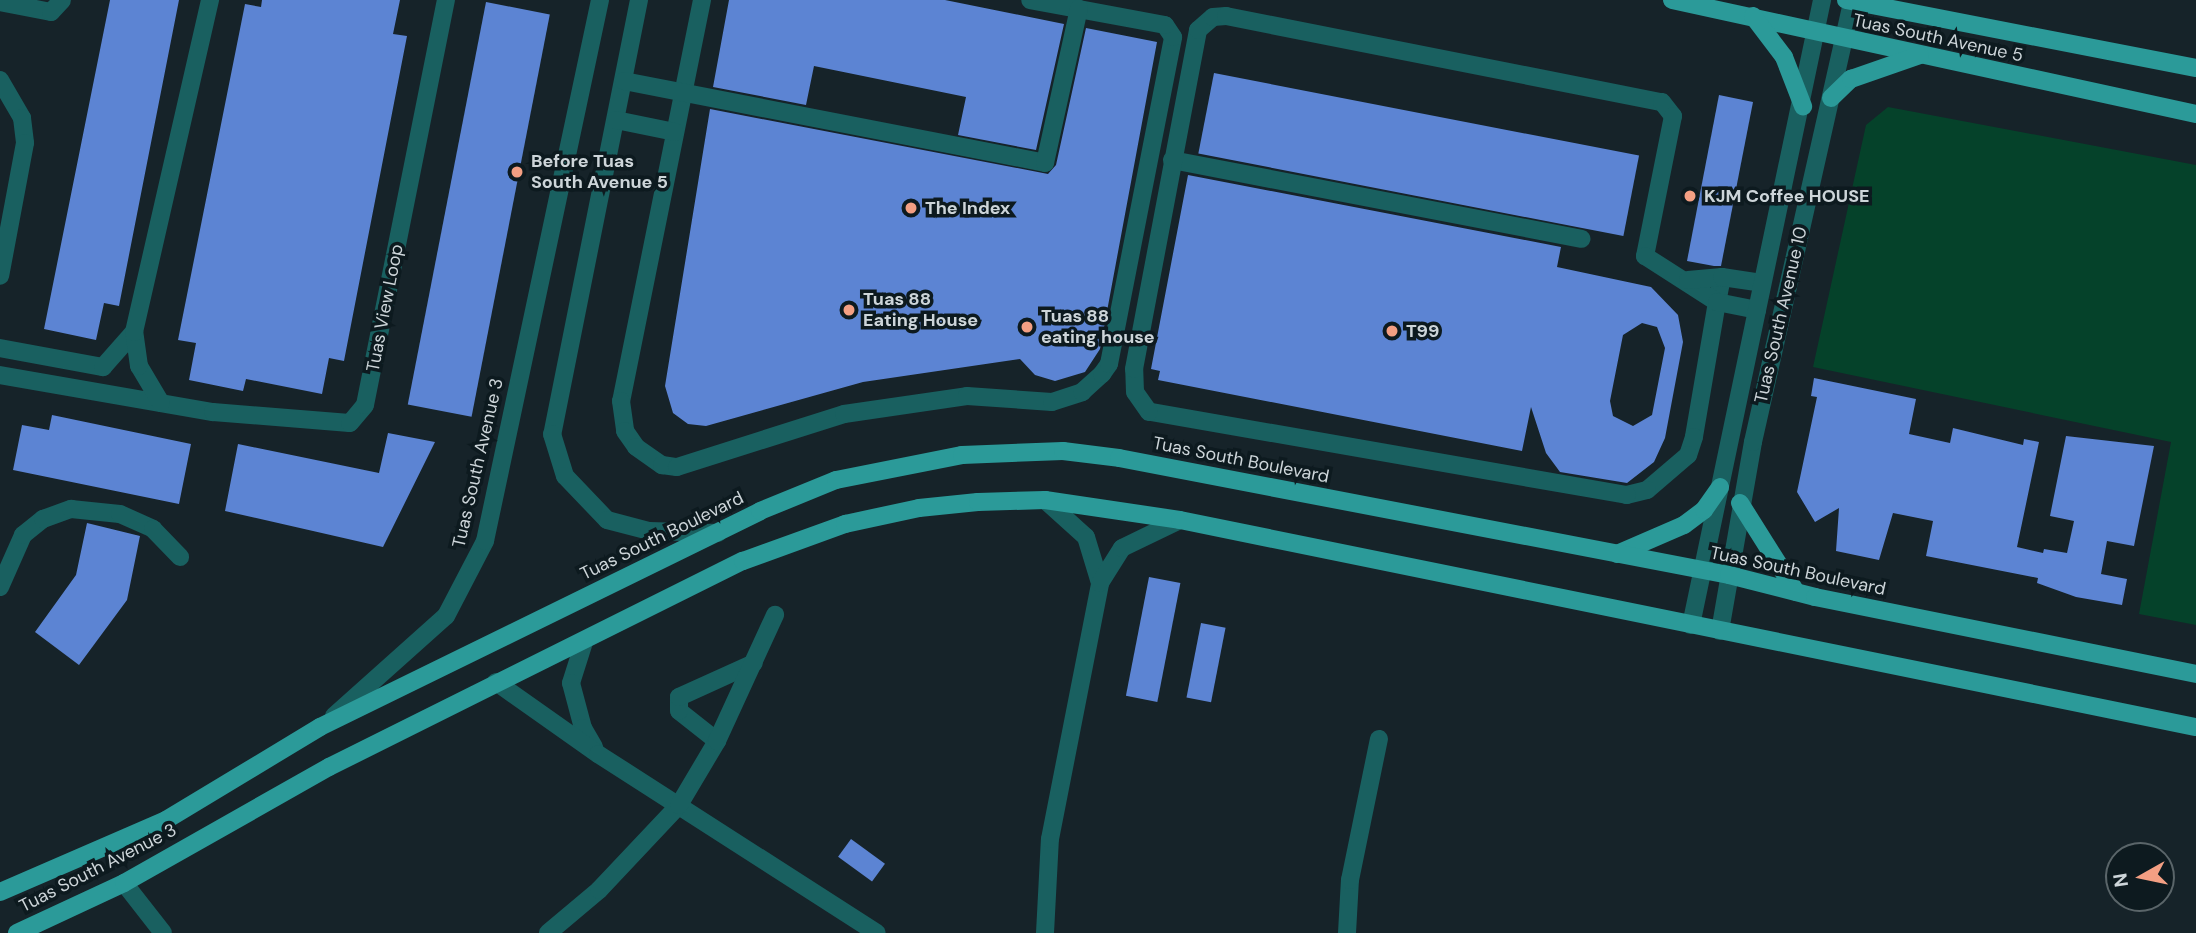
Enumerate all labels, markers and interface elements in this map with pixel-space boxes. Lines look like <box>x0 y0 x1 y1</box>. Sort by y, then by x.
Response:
street label: Tuas South Avenue 5 <box>1851 9 2025 67</box>
place label: Before Tuas South Avenue 5 <box>531 151 668 194</box>
marker: Before Tuas South Avenue 5 <box>509 164 525 180</box>
place label: KJM Coffee HOUSE <box>1704 185 1869 207</box>
marker: KJM Coffee HOUSE <box>1682 188 1698 204</box>
place label: The Index <box>925 197 1010 219</box>
marker: The Index <box>903 200 919 216</box>
street label: Tuas South Avenue 10 <box>1750 225 1812 405</box>
street label: Tuas View Loop <box>362 242 408 374</box>
place label: Tuas 88 Eating House <box>863 289 978 332</box>
marker: Tuas 88 Eating House <box>841 302 857 318</box>
place label: Tuas 88 eating house <box>1041 306 1155 348</box>
marker: Tuas 88 eating house <box>1019 319 1035 335</box>
place label: T99 <box>1406 320 1439 342</box>
marker: T99 <box>1384 323 1400 339</box>
street label: Tuas South Avenue 3 <box>448 376 508 550</box>
street label: Tuas South Boulevard <box>1151 432 1331 488</box>
street label: Tuas South Boulevard <box>577 487 747 585</box>
street label: Tuas South Boulevard <box>1708 542 1888 600</box>
street label: Tuas South Avenue 3 <box>16 819 180 917</box>
north arrow <box>2105 842 2175 912</box>
text: N <box>2107 871 2134 889</box>

